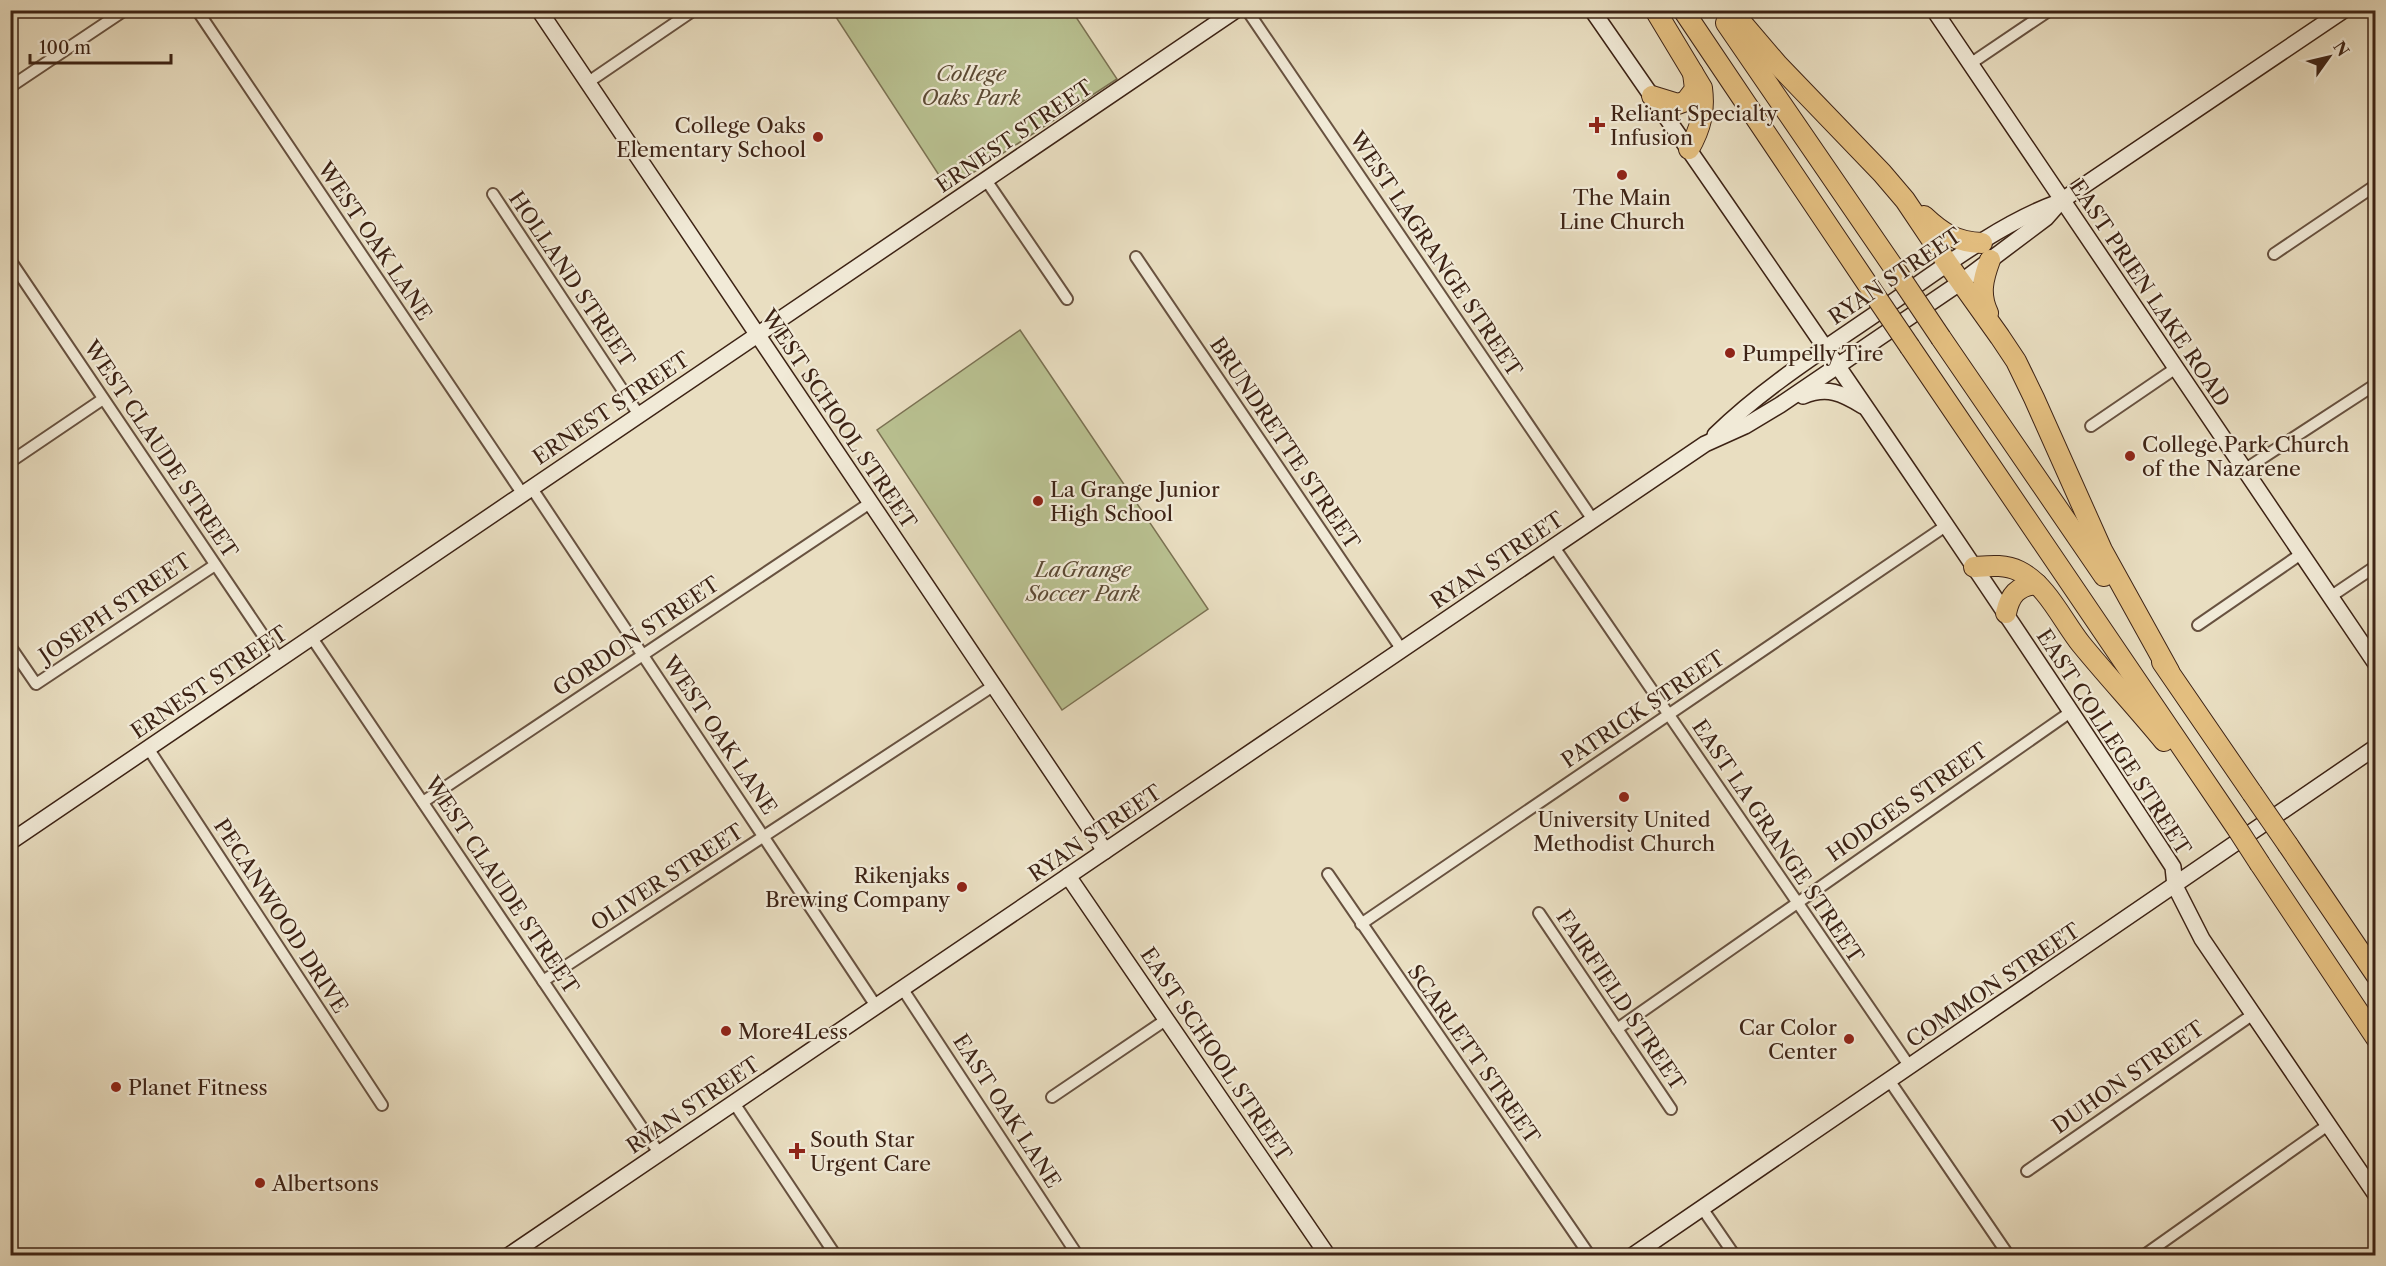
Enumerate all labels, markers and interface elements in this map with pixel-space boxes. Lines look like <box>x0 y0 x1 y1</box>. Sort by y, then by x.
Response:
scale bar <box>30 27 171 65</box>
north arrow <box>2299 27 2359 87</box>
text: 100 m <box>39 37 91 59</box>
text: N <box>2329 37 2354 60</box>
park label: College Oaks Park <box>921 61 1021 110</box>
street label: ERNEST STREET <box>931 74 1097 198</box>
place label: Reliant Specialty Infusion <box>1610 101 1778 150</box>
place label: College Oaks Elementary School <box>616 113 806 162</box>
marker: Reliant Specialty Infusion <box>1588 116 1606 134</box>
street label: WEST LAGRANGE STREET <box>1344 126 1528 381</box>
marker: College Oaks Elementary School <box>811 130 825 144</box>
street label: WEST OAK LANE <box>312 156 437 325</box>
marker: The Main Line Church <box>1615 168 1629 182</box>
street label: EAST PRIEN LAKE ROAD <box>2065 175 2235 411</box>
place label: The Main Line Church <box>1559 185 1685 234</box>
street label: HOLLAND STREET <box>504 186 640 372</box>
street label: RYAN STREET <box>1824 222 1966 330</box>
street label: WEST SCHOOL STREET <box>756 304 922 534</box>
street label: BRUNDRETTE STREET <box>1205 332 1365 554</box>
street label: WEST CLAUDE STREET <box>78 335 243 563</box>
place label: Pumpelly Tire <box>1742 341 1884 366</box>
street label: ERNEST STREET <box>528 346 694 470</box>
marker: Pumpelly Tire <box>1723 346 1737 360</box>
place label: College Park Church of the Nazarene <box>2142 432 2349 481</box>
marker: College Park Church of the Nazarene <box>2123 449 2137 463</box>
place label: La Grange Junior High School <box>1050 477 1220 526</box>
marker: La Grange Junior High School <box>1031 494 1045 508</box>
street label: RYAN STREET <box>1426 506 1568 614</box>
street label: JOSEPH STREET <box>32 548 196 670</box>
park label: LaGrange Soccer Park <box>1024 557 1140 606</box>
street label: GORDON STREET <box>548 571 724 701</box>
street label: ERNEST STREET <box>126 620 292 744</box>
street label: EAST COLLEGE STREET <box>2032 624 2197 860</box>
street label: PATRICK STREET <box>1557 645 1730 773</box>
street label: WEST OAK LANE <box>657 650 782 819</box>
street label: EAST LA GRANGE STREET <box>1687 715 1869 968</box>
street label: HODGES STREET <box>1822 737 1992 867</box>
street label: WEST CLAUDE STREET <box>419 771 584 999</box>
street label: RYAN STREET <box>1024 779 1166 887</box>
marker: University United Methodist Church <box>1617 790 1631 804</box>
place label: University United Methodist Church <box>1533 807 1715 856</box>
street label: PECANWOOD DRIVE <box>209 814 353 1018</box>
street label: OLIVER STREET <box>586 818 748 936</box>
place label: Rikenjaks Brewing Company <box>765 863 950 912</box>
marker: Rikenjaks Brewing Company <box>955 880 969 894</box>
street label: FAIRFIELD STREET <box>1551 905 1691 1095</box>
street label: COMMON STREET <box>1901 917 2085 1052</box>
street label: EAST SCHOOL STREET <box>1135 943 1297 1166</box>
street label: SCARLETT STREET <box>1403 960 1545 1149</box>
place label: Car Color Center <box>1739 1015 1837 1064</box>
street label: DUHON STREET <box>2047 1015 2209 1139</box>
place label: More4Less <box>738 1019 848 1044</box>
marker: More4Less <box>719 1024 733 1038</box>
street label: EAST OAK LANE <box>948 1029 1066 1193</box>
marker: Car Color Center <box>1842 1032 1856 1046</box>
street label: RYAN STREET <box>622 1051 764 1159</box>
place label: Planet Fitness <box>128 1075 268 1100</box>
marker: Planet Fitness <box>109 1080 123 1094</box>
place label: South Star Urgent Care <box>810 1127 931 1176</box>
marker: South Star Urgent Care <box>788 1142 806 1160</box>
place label: Albertsons <box>271 1171 379 1196</box>
marker: Albertsons <box>253 1176 267 1190</box>

